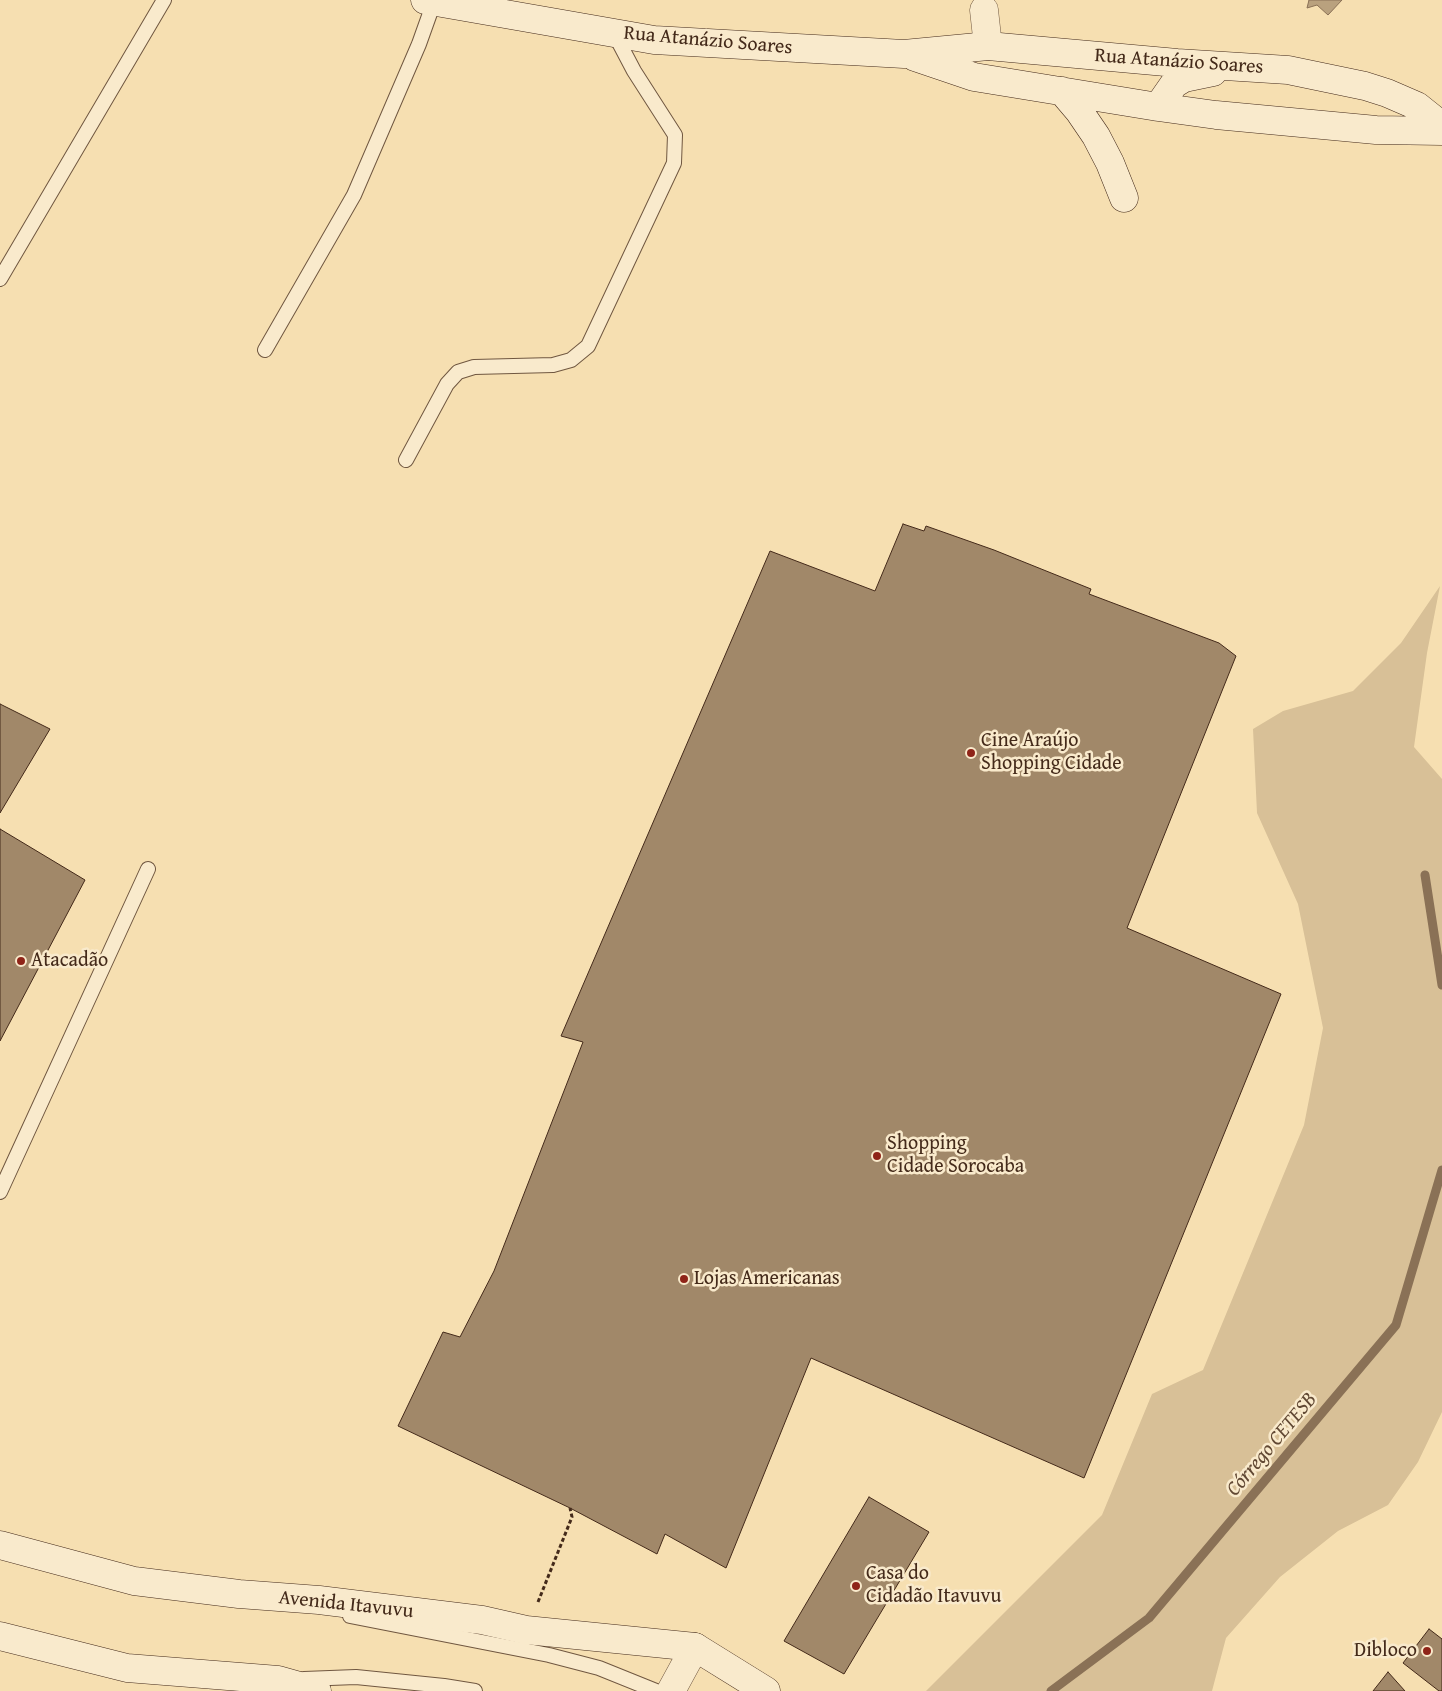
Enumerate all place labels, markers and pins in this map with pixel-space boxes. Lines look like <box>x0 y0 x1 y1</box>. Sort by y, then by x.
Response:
place label: Cine Araújo Shopping Cidade <box>981 729 1122 776</box>
marker: Cine Araújo Shopping Cidade <box>965 747 977 759</box>
place label: Atacadão <box>31 949 108 973</box>
marker: Atacadão <box>15 955 27 967</box>
place label: Shopping Cidade Sorocaba <box>887 1132 1024 1179</box>
marker: Shopping Cidade Sorocaba <box>871 1150 883 1162</box>
place label: Lojas Americanas <box>694 1267 840 1291</box>
marker: Lojas Americanas <box>678 1273 690 1285</box>
place label: Casa do Cidadão Itavuvu <box>866 1562 1001 1609</box>
marker: Casa do Cidadão Itavuvu <box>850 1580 862 1592</box>
place label: Dibloco <box>1354 1639 1417 1663</box>
marker: Dibloco <box>1421 1645 1433 1657</box>

